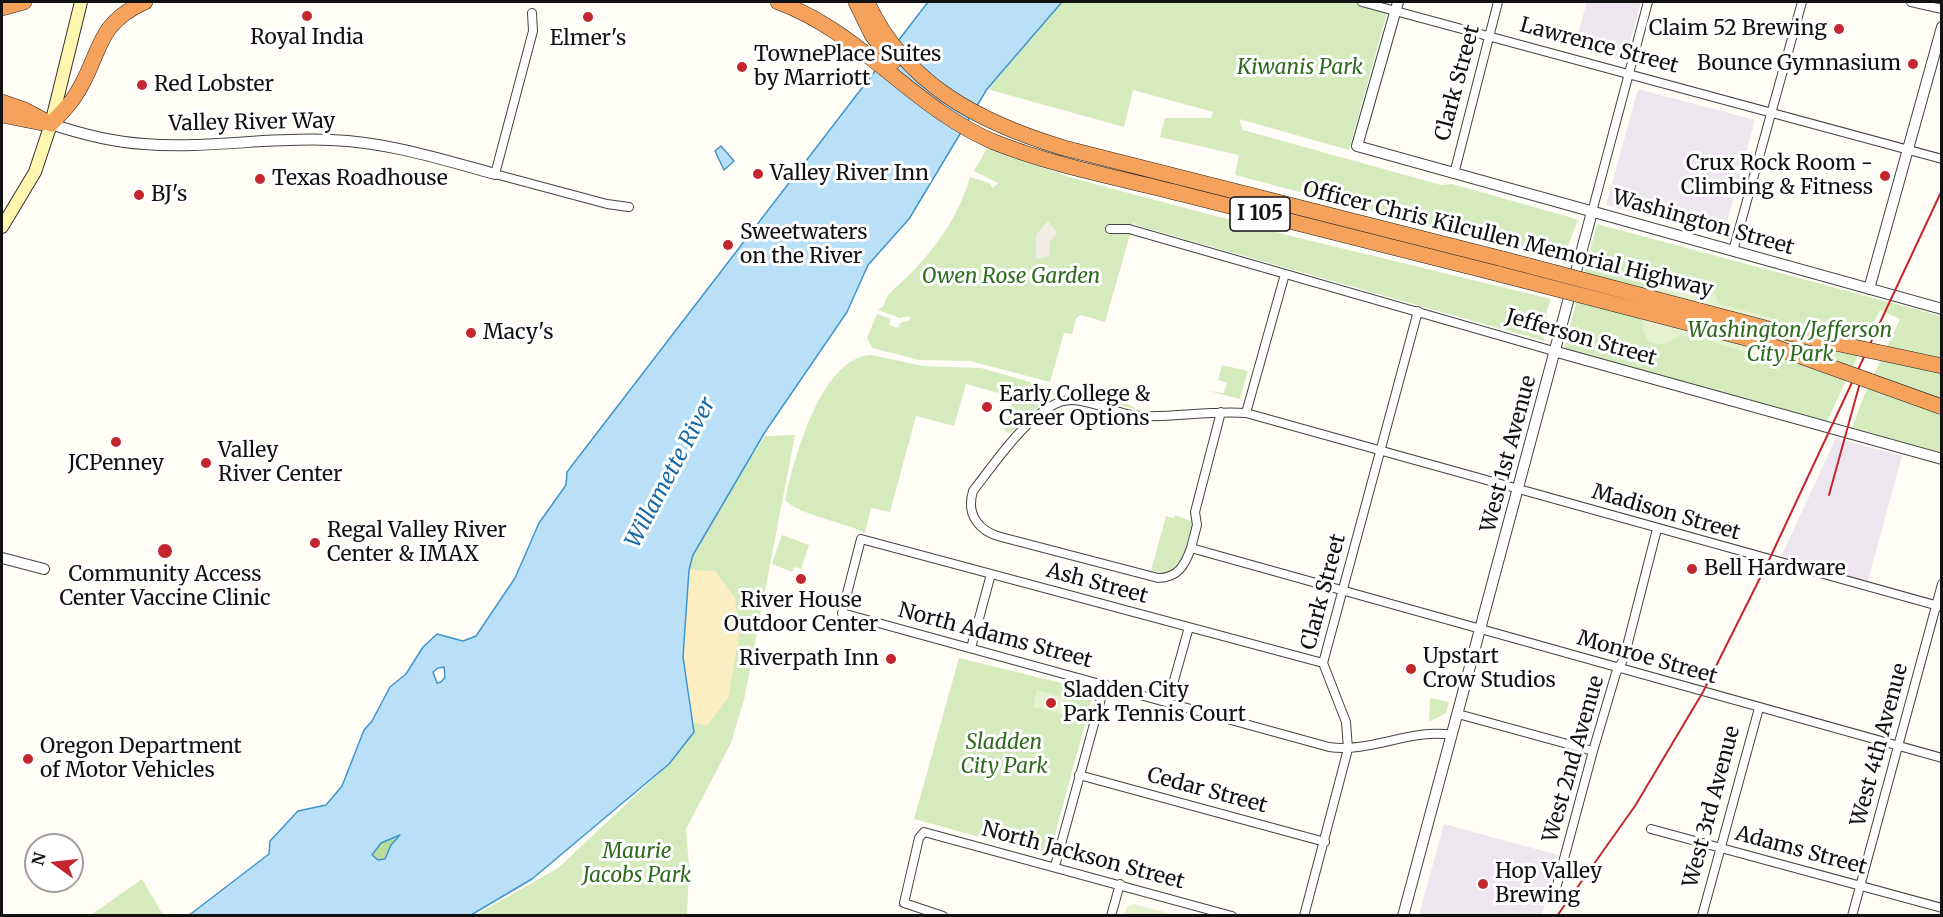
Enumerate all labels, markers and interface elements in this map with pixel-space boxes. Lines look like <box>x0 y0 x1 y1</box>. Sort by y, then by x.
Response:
marker: Royal India <box>300 9 314 23</box>
marker: Elmer's <box>581 10 595 24</box>
street label: Lawrence Street <box>1517 13 1681 79</box>
place label: Claim 52 Brewing <box>1649 16 1827 42</box>
street label: Clark Street <box>1430 22 1486 144</box>
marker: Claim 52 Brewing <box>1832 22 1846 36</box>
place label: Royal India <box>250 25 364 51</box>
place label: Elmer's <box>550 26 626 52</box>
place label: TownePlace Suites by Marriott <box>754 42 941 92</box>
place label: Bounce Gymnasium <box>1697 51 1901 77</box>
park label: Kiwanis Park <box>1237 55 1363 81</box>
marker: Bounce Gymnasium <box>1906 57 1920 71</box>
marker: TownePlace Suites by Marriott <box>735 60 749 74</box>
place label: Red Lobster <box>154 72 274 98</box>
marker: Red Lobster <box>135 78 149 92</box>
street label: Valley River Way <box>168 109 336 137</box>
place label: Crux Rock Room - Climbing & Fitness <box>1681 151 1873 201</box>
place label: Valley River Inn <box>770 161 929 187</box>
place label: Texas Roadhouse <box>272 166 448 192</box>
marker: Valley River Inn <box>751 167 765 181</box>
marker: Crux Rock Room - Climbing & Fitness <box>1878 169 1892 183</box>
marker: Texas Roadhouse <box>253 172 267 186</box>
street label: Officer Chris Kilcullen Memorial Highway <box>1300 177 1716 303</box>
place label: BJ's <box>151 182 187 208</box>
street label: Washington Street <box>1609 185 1797 261</box>
marker: BJ's <box>132 188 146 202</box>
road number: I 105 <box>1230 197 1290 231</box>
place label: Sweetwaters on the River <box>740 220 868 270</box>
marker: Sweetwaters on the River <box>721 238 735 252</box>
park label: Owen Rose Garden <box>922 264 1100 290</box>
street label: Jefferson Street <box>1503 304 1659 372</box>
park label: Washington/Jefferson City Park <box>1688 318 1892 368</box>
place label: Macy's <box>483 320 553 346</box>
marker: Macy's <box>464 326 478 340</box>
street label: West 1st Avenue <box>1476 373 1542 535</box>
place label: Early College & Career Options <box>999 382 1151 432</box>
water label: Willamette River <box>620 393 722 553</box>
marker: Early College & Career Options <box>980 400 994 414</box>
marker: JCPenney <box>109 435 123 449</box>
place label: Valley River Center <box>218 438 342 488</box>
place label: JCPenney <box>68 451 164 477</box>
marker: Valley River Center <box>199 456 213 470</box>
street label: Madison Street <box>1589 480 1743 546</box>
place label: Regal Valley River Center & IMAX <box>327 518 507 568</box>
street label: Clark Street <box>1296 531 1352 653</box>
marker: Regal Valley River Center & IMAX <box>308 536 322 550</box>
marker: Community Access Center Vaccine Clinic <box>156 542 174 560</box>
place label: Bell Hardware <box>1704 556 1846 582</box>
street label: Ash Street <box>1044 558 1150 610</box>
place label: Community Access Center Vaccine Clinic <box>59 562 271 612</box>
marker: Bell Hardware <box>1685 562 1699 576</box>
marker: River House Outdoor Center <box>794 572 808 586</box>
place label: River House Outdoor Center <box>724 588 878 638</box>
street label: North Adams Street <box>895 598 1095 674</box>
street label: Monroe Street <box>1574 626 1720 690</box>
place label: Upstart Crow Studios <box>1423 644 1556 694</box>
place label: Riverpath Inn <box>739 646 879 672</box>
marker: Riverpath Inn <box>884 652 898 666</box>
street label: West 4th Avenue <box>1846 661 1914 829</box>
marker: Upstart Crow Studios <box>1404 662 1418 676</box>
street label: West 2nd Avenue <box>1538 673 1610 845</box>
place label: Sladden City Park Tennis Court <box>1063 678 1246 728</box>
marker: Sladden City Park Tennis Court <box>1044 696 1058 710</box>
street label: West 3rd Avenue <box>1678 723 1746 891</box>
park label: Sladden City Park <box>960 730 1048 780</box>
place label: Oregon Department of Motor Vehicles <box>40 734 242 784</box>
marker: Oregon Department of Motor Vehicles <box>21 752 35 766</box>
street label: Cedar Street <box>1144 763 1270 819</box>
street label: North Jackson Street <box>979 817 1187 895</box>
street label: Adams Street <box>1733 821 1869 881</box>
north arrow <box>24 833 84 893</box>
park label: Maurie Jacobs Park <box>583 839 691 889</box>
text: N <box>27 850 50 868</box>
place label: Hop Valley Brewing <box>1495 859 1602 909</box>
marker: Hop Valley Brewing <box>1476 877 1490 891</box>

